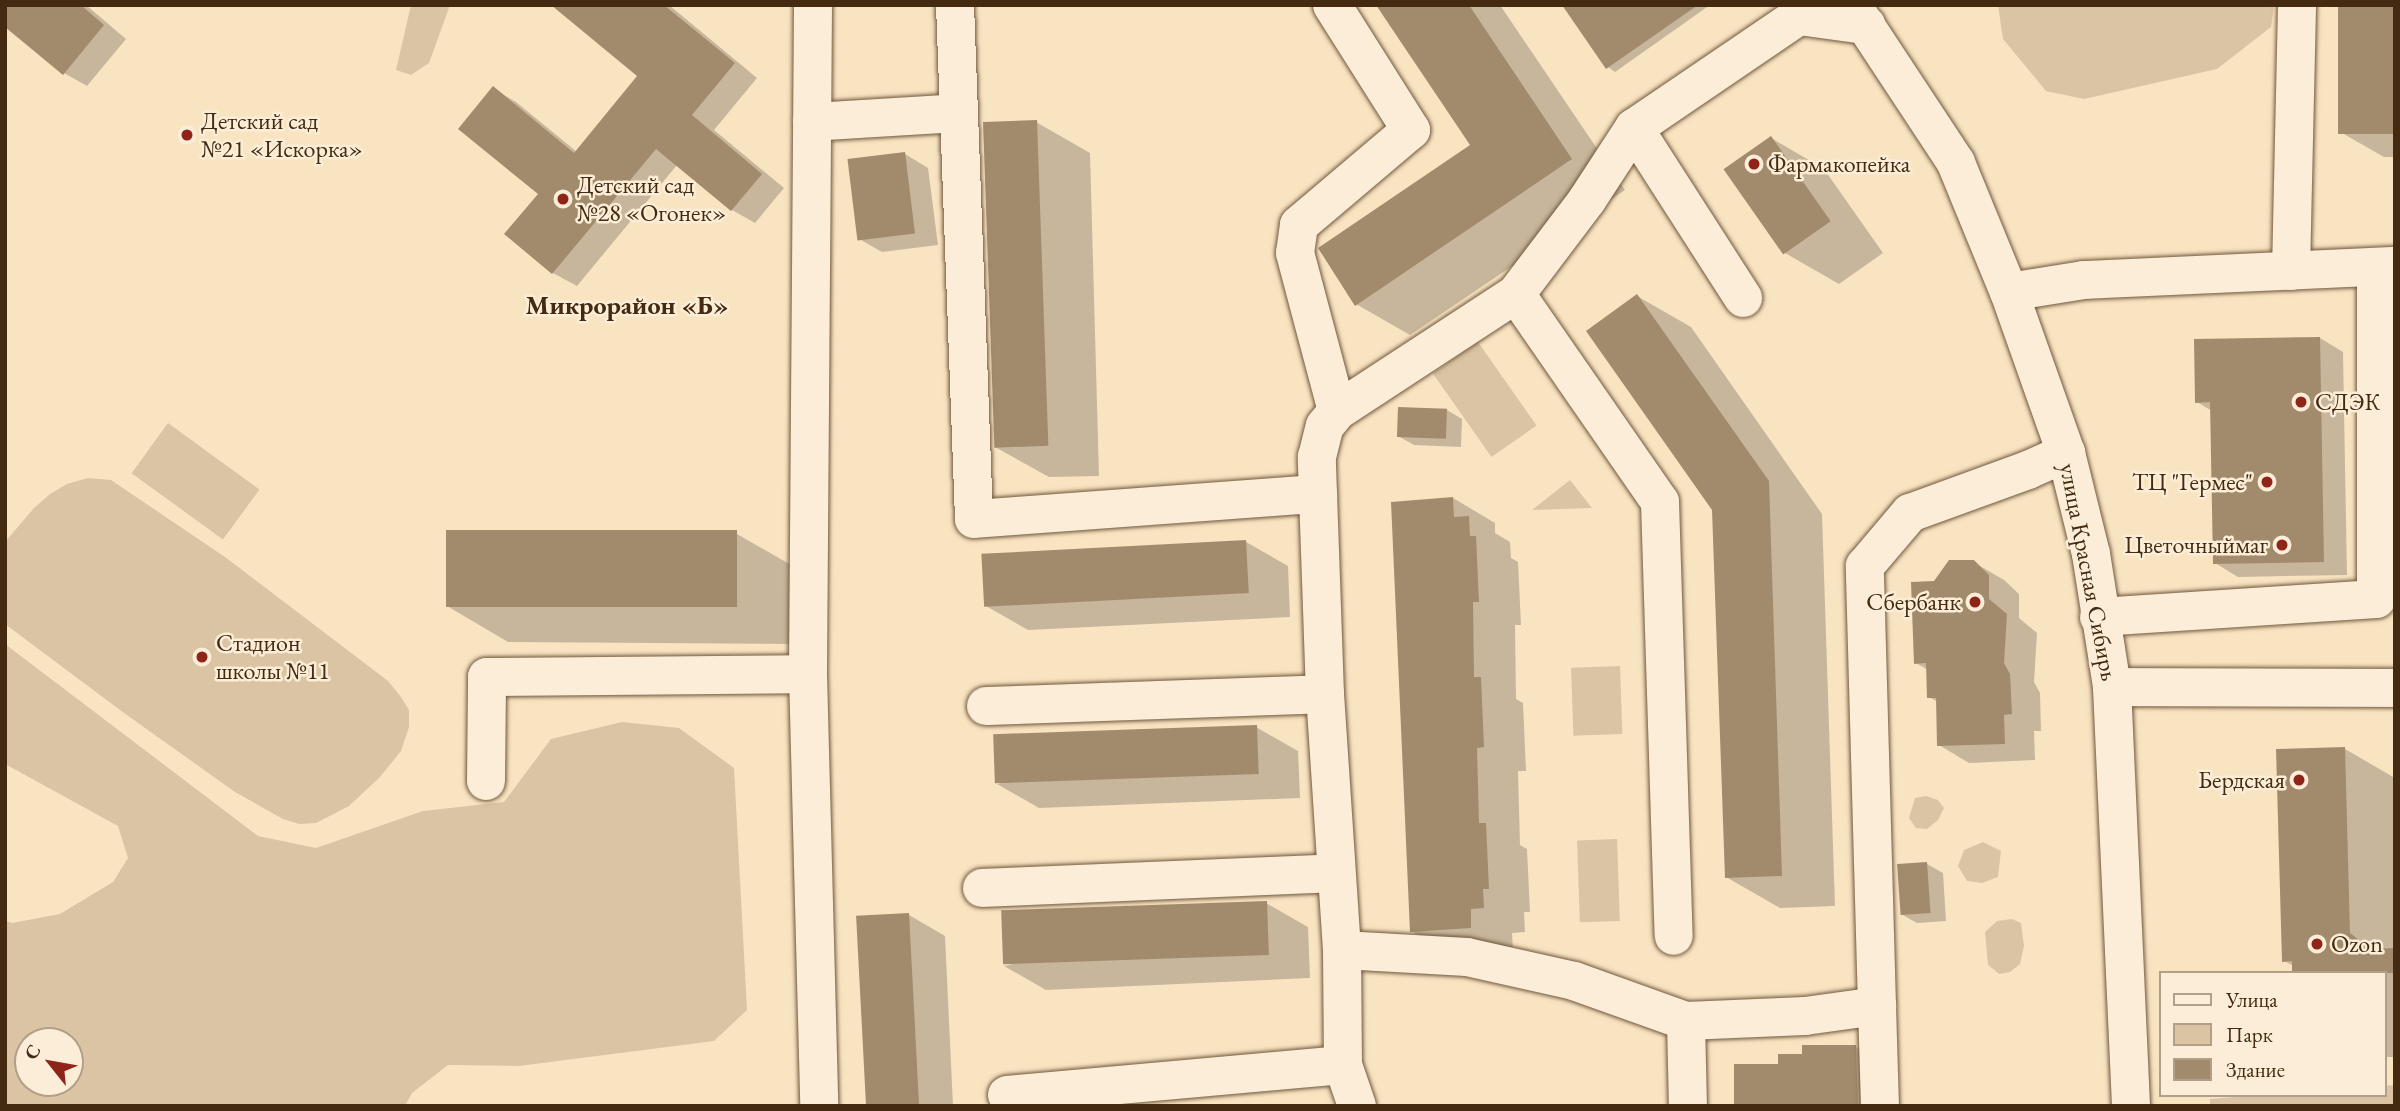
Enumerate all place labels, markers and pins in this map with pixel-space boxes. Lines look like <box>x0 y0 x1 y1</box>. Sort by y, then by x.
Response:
place label: Детский сад №21 «Искорка» <box>201 107 363 163</box>
marker: Детский сад №21 «Искорка» <box>179 127 195 143</box>
place label: Фармакопейка <box>1768 150 1910 178</box>
marker: Фармакопейка <box>1746 156 1762 172</box>
place label: Детский сад №28 «Огонек» <box>577 171 726 227</box>
marker: Детский сад №28 «Огонек» <box>555 191 571 207</box>
place label: СДЭК <box>2315 388 2380 416</box>
marker: СДЭК <box>2293 394 2309 410</box>
place label: ТЦ "Гермес" <box>2132 468 2253 496</box>
marker: ТЦ "Гермес" <box>2259 474 2275 490</box>
place label: Цветочныймаг <box>2124 531 2268 559</box>
marker: Цветочныймаг <box>2274 537 2290 553</box>
place label: Сбербанк <box>1866 588 1961 616</box>
marker: Сбербанк <box>1967 594 1983 610</box>
place label: Стадион школы №11 <box>216 629 330 685</box>
marker: Стадион школы №11 <box>194 649 210 665</box>
place label: Бердская <box>2198 766 2285 794</box>
marker: Бердская <box>2291 772 2307 788</box>
place label: Ozon <box>2331 930 2383 958</box>
marker: Ozon <box>2309 936 2325 952</box>

